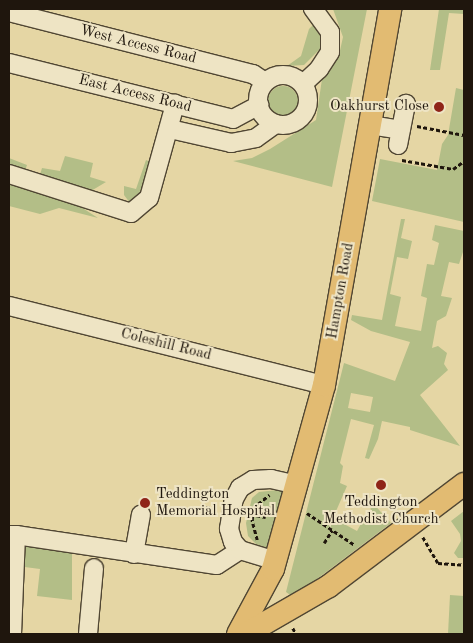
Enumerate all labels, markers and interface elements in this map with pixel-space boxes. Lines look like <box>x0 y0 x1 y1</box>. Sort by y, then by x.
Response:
street label: West Access Road <box>78 22 198 68</box>
street label: East Access Road <box>77 71 193 117</box>
place label: Oakhurst Close <box>330 98 429 116</box>
marker: Oakhurst Close <box>433 101 445 113</box>
street label: Hampton Road <box>324 242 358 340</box>
street label: Coleshill Road <box>119 325 213 365</box>
marker: Teddington Methodist Church <box>375 479 387 491</box>
place label: Teddington Memorial Hospital <box>156 485 275 520</box>
place label: Teddington Methodist Church <box>323 493 439 528</box>
marker: Teddington Memorial Hospital <box>138 496 152 510</box>

